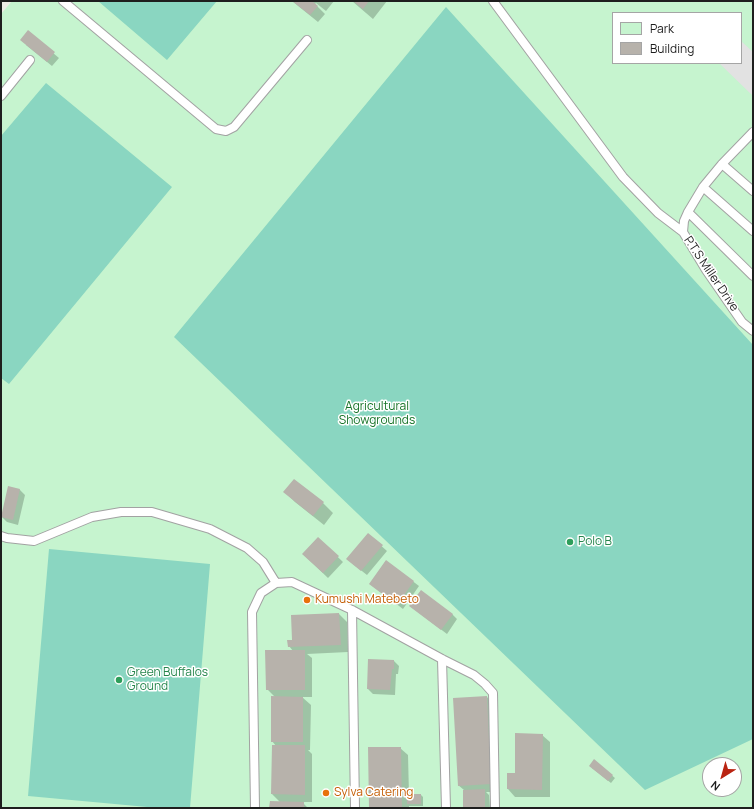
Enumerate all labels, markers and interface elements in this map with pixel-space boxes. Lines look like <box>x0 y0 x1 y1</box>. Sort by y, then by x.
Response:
legend <box>612 12 742 64</box>
text: Park <box>650 20 674 37</box>
text: Building <box>650 40 694 57</box>
street label: P.T.S Miller Drive <box>681 234 741 314</box>
park label: Agricultural Showgrounds <box>339 400 415 428</box>
place label: Polo B <box>578 535 612 549</box>
marker: Polo B <box>565 537 575 547</box>
place label: Kumushi Matebeto <box>315 593 419 607</box>
marker: Kumushi Matebeto <box>302 595 312 605</box>
place label: Green Buffalos Ground <box>127 666 208 694</box>
marker: Green Buffalos Ground <box>114 675 124 685</box>
north arrow <box>702 757 742 797</box>
text: N <box>707 778 723 795</box>
place label: Sylva Catering <box>334 786 413 800</box>
marker: Sylva Catering <box>321 788 331 798</box>

